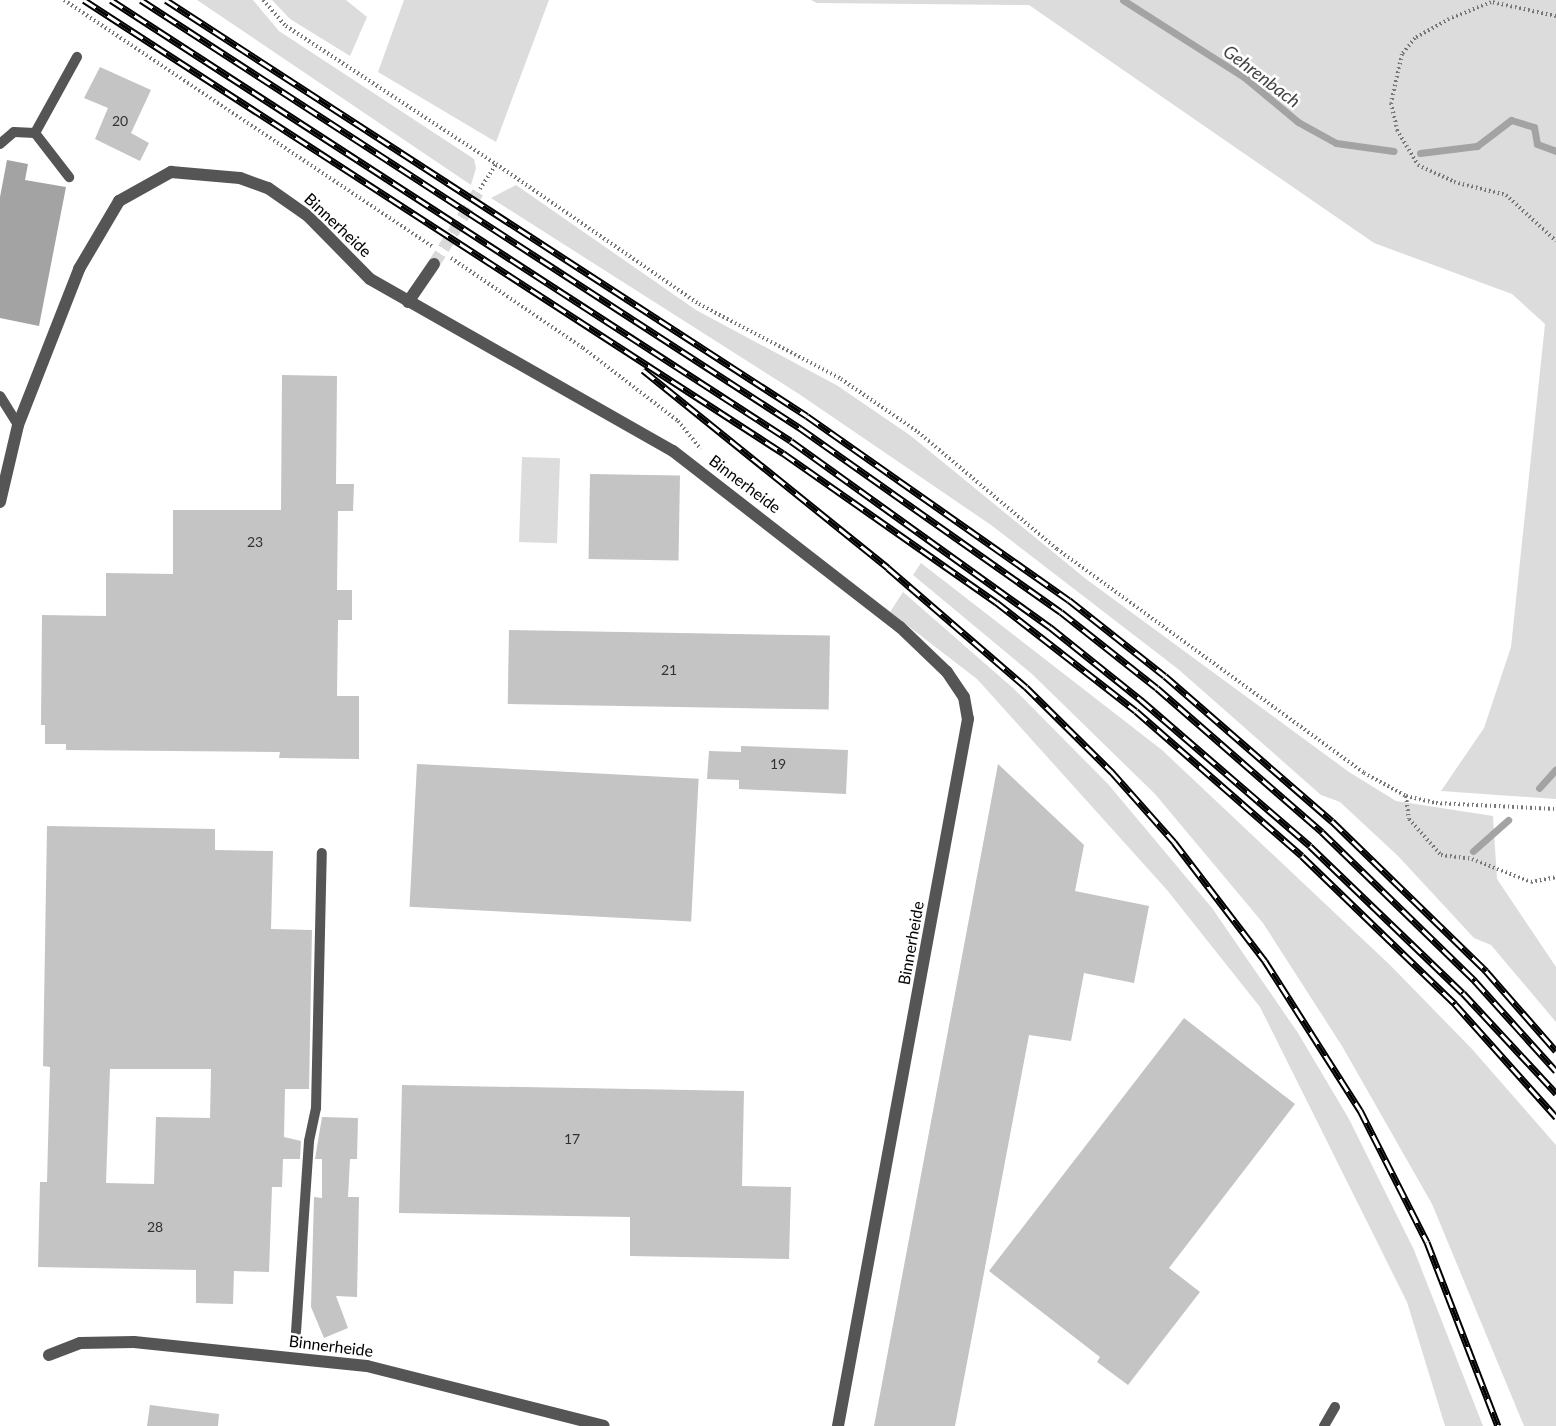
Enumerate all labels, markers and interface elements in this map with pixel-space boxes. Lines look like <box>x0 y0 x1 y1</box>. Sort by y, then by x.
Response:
water label: Gehrenbach <box>1219 40 1305 112</box>
house number: 20 <box>112 113 128 129</box>
street label: Binnerheide <box>300 189 376 261</box>
street label: Binnerheide <box>705 451 785 517</box>
house number: 23 <box>247 534 263 550</box>
house number: 21 <box>661 662 677 678</box>
house number: 19 <box>770 756 786 772</box>
street label: Binnerheide <box>894 900 928 986</box>
house number: 17 <box>564 1131 580 1147</box>
house number: 28 <box>147 1219 163 1235</box>
street label: Binnerheide <box>288 1331 374 1361</box>

